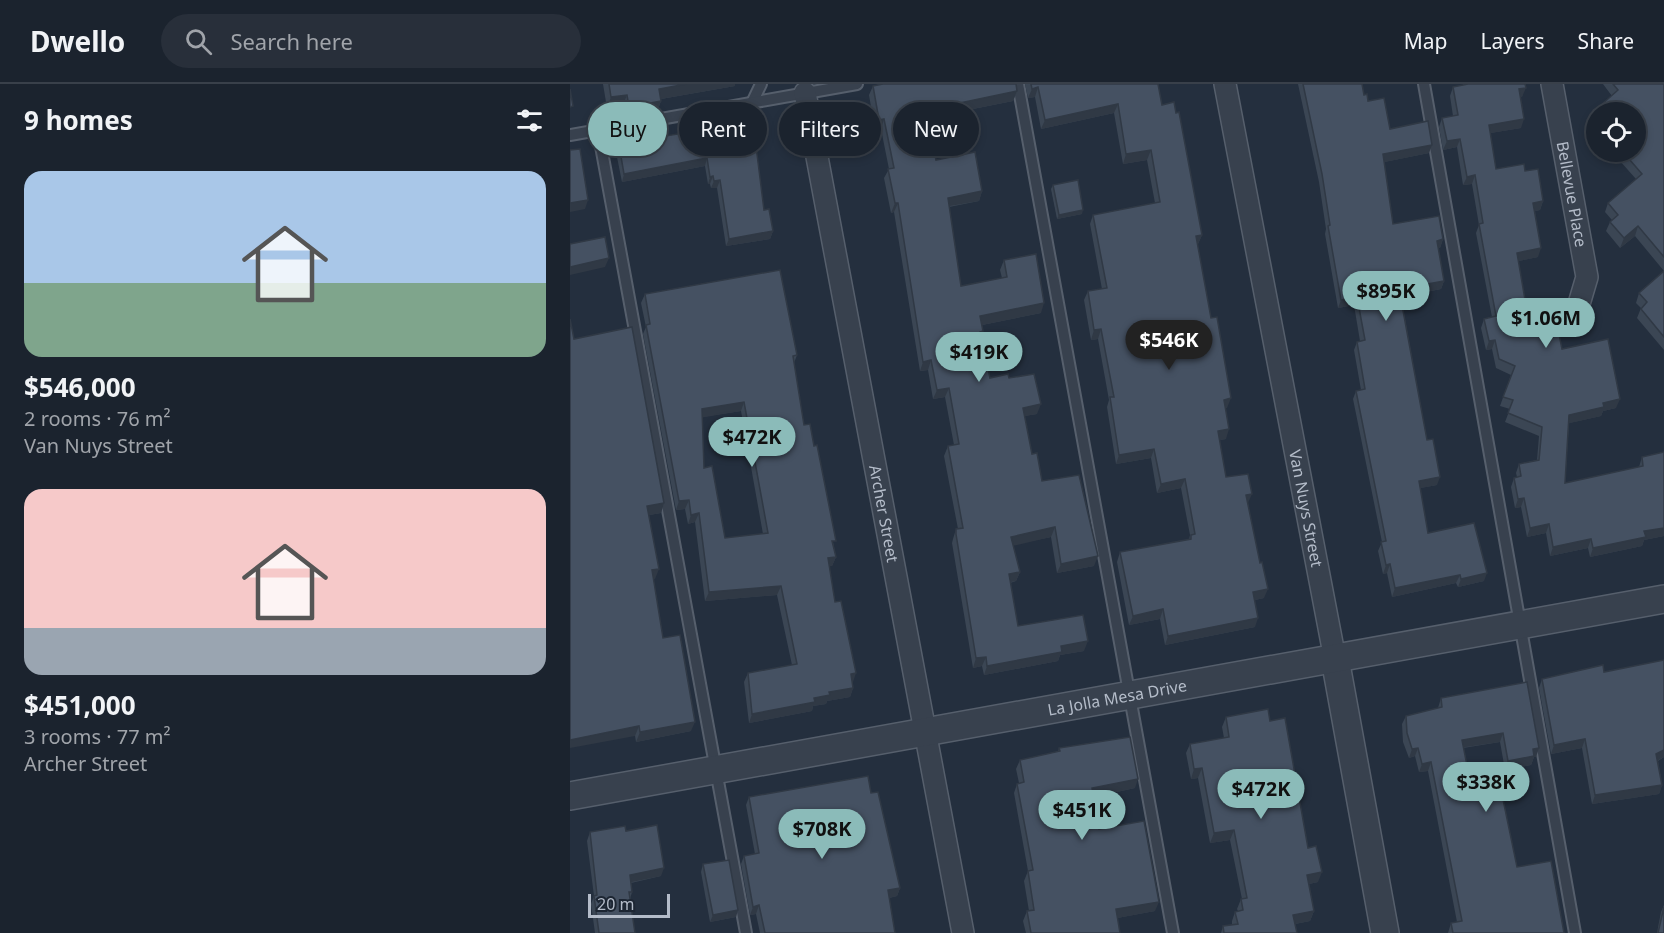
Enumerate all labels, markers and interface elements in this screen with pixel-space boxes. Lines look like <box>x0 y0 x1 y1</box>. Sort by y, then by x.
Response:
search box <box>161 14 581 68</box>
text: Dwello <box>30 22 125 60</box>
icon: search <box>182 25 215 58</box>
text: Search here <box>230 26 353 56</box>
text: Map <box>1404 27 1448 55</box>
text: Layers <box>1481 27 1545 55</box>
text: Share <box>1578 27 1634 55</box>
text: 9 homes <box>24 102 133 138</box>
chip: Buy <box>588 102 667 156</box>
chip: Rent <box>679 102 767 156</box>
chip: Filters <box>779 102 881 156</box>
chip: New <box>893 102 979 156</box>
map controls <box>1586 102 1646 162</box>
button: locate <box>1586 102 1646 162</box>
icon: filters <box>513 104 546 137</box>
street label: Bellevue Place <box>1552 139 1592 249</box>
icon: home <box>231 210 339 318</box>
pin: $895K <box>1344 271 1428 322</box>
text: $895K <box>1356 277 1416 304</box>
pin: $1.06M <box>1497 298 1595 349</box>
text: $1.06M <box>1511 304 1581 331</box>
pin: $546K <box>1127 320 1211 371</box>
text: $546K <box>1139 326 1199 353</box>
pin: $419K <box>937 332 1021 383</box>
text: $419K <box>949 338 1009 365</box>
text: $546,000 <box>24 369 136 405</box>
text: 2 rooms · 76 m² <box>24 405 171 432</box>
pin: $472K <box>710 417 794 468</box>
text: $472K <box>722 423 782 450</box>
text: Van Nuys Street <box>24 432 173 459</box>
street label: Van Nuys Street <box>1284 448 1328 569</box>
street label: Archer Street <box>864 463 904 564</box>
icon: home <box>231 528 339 636</box>
street label: La Jolla Mesa Drive <box>1046 674 1189 721</box>
text: $451,000 <box>24 687 136 723</box>
text: 3 rooms · 77 m² <box>24 723 171 750</box>
text: Archer Street <box>24 750 147 777</box>
pin: $338K <box>1444 762 1528 813</box>
text: $338K <box>1456 768 1516 795</box>
pin: $472K <box>1219 769 1303 820</box>
text: $472K <box>1231 775 1291 802</box>
pin: $451K <box>1040 790 1124 841</box>
text: $451K <box>1052 796 1112 823</box>
pin: $708K <box>780 809 864 860</box>
text: $708K <box>792 815 852 842</box>
scale bar <box>588 891 670 918</box>
text: 20 m <box>597 893 634 915</box>

